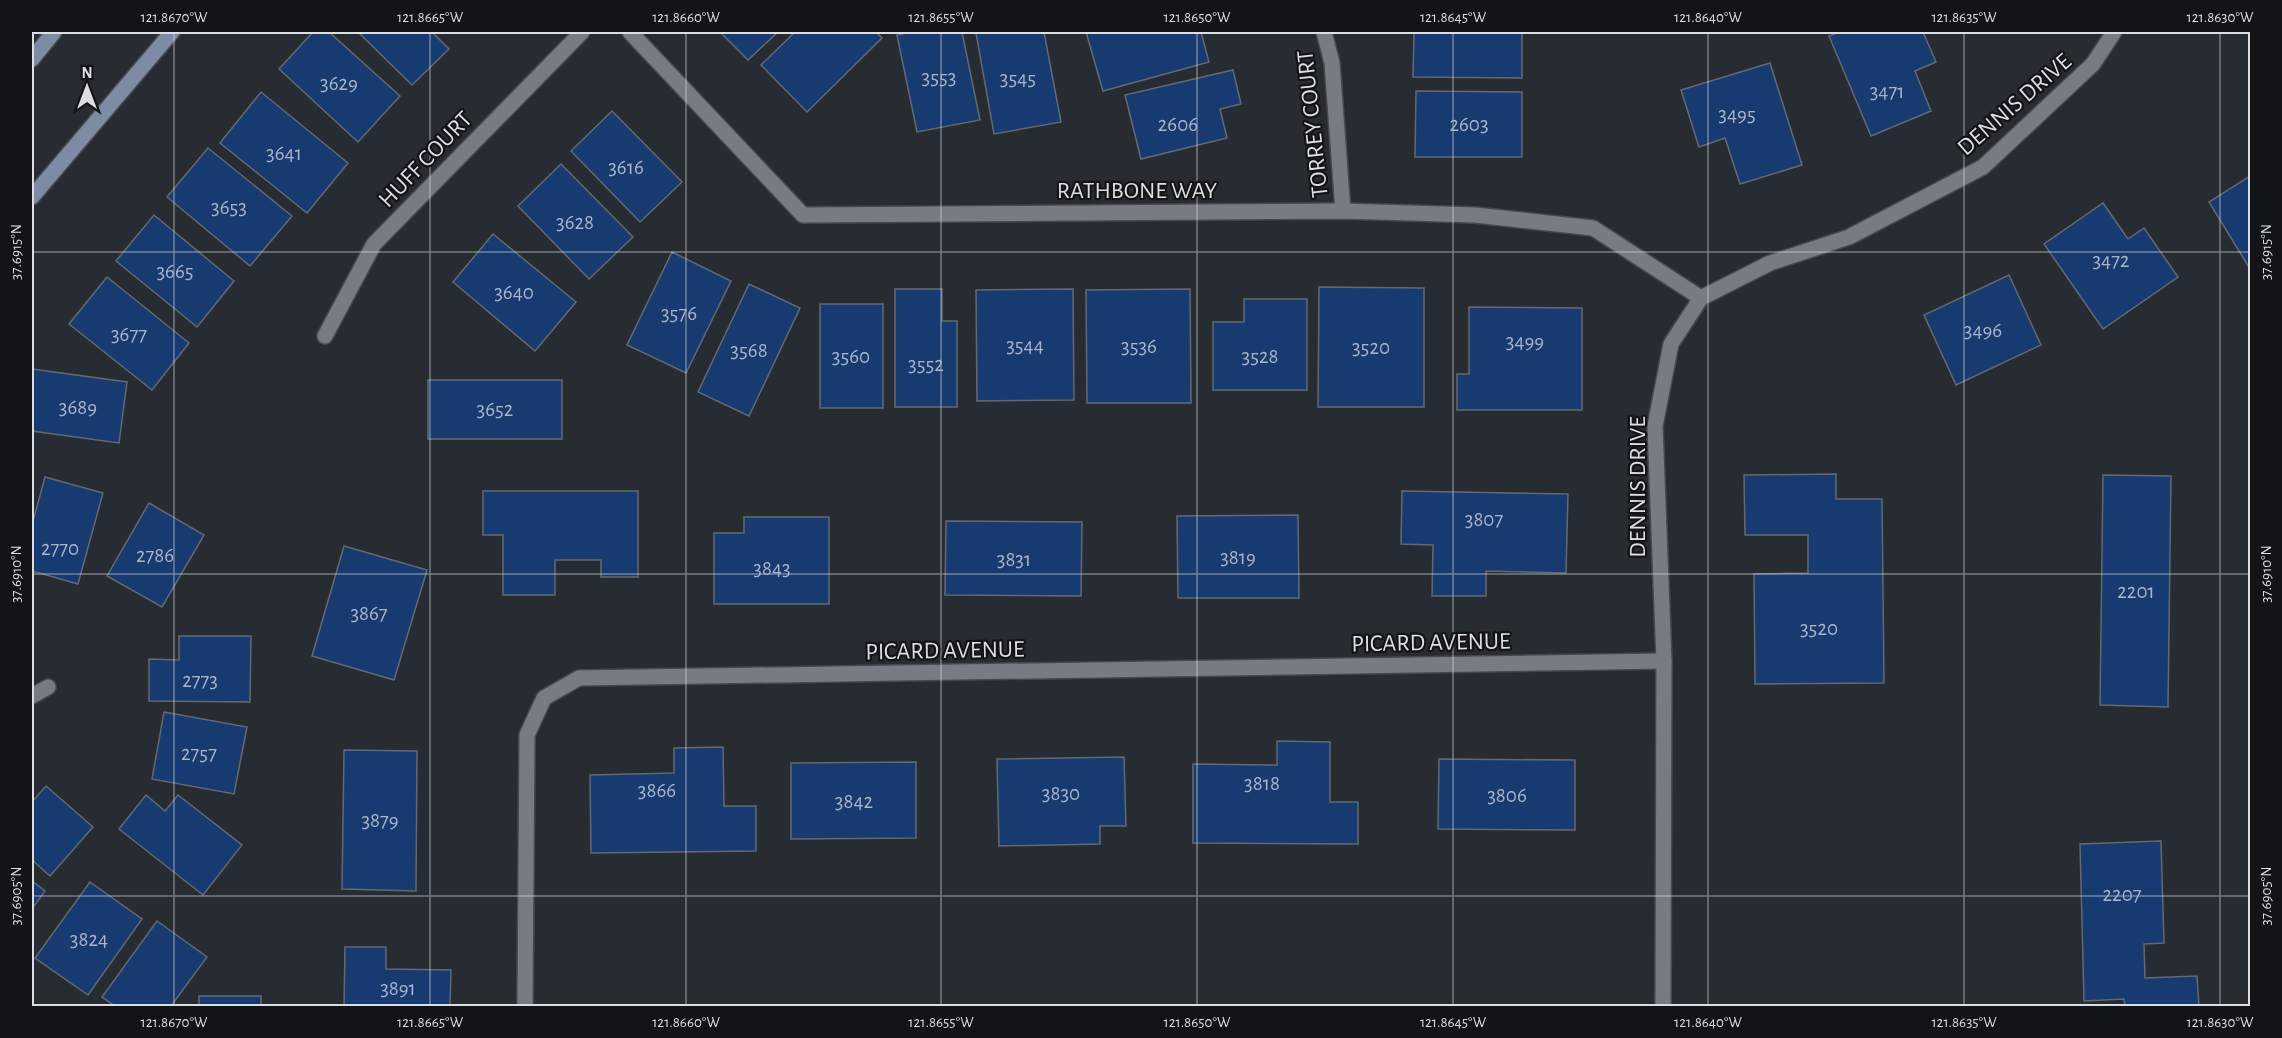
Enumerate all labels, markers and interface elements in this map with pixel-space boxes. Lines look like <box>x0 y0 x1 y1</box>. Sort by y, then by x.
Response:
text: 121.8670°W <box>141 10 208 25</box>
text: 121.8665°W <box>397 10 464 25</box>
text: 121.8660°W <box>652 10 720 25</box>
text: 121.8655°W <box>908 10 974 25</box>
text: 121.8650°W <box>1164 10 1231 25</box>
text: 121.8645°W <box>1420 10 1487 25</box>
text: 121.8640°W <box>1674 10 1743 25</box>
text: 121.8635°W <box>1931 10 1997 25</box>
text: 121.8630°W <box>2187 10 2254 25</box>
street label: TORREY COURT <box>1293 49 1333 199</box>
street label: DENNIS DRIVE <box>1953 49 2076 160</box>
north arrow <box>57 57 117 117</box>
text: N <box>81 65 93 81</box>
house number: 3553 <box>922 67 956 88</box>
house number: 3545 <box>1000 68 1036 89</box>
house number: 3629 <box>320 73 358 94</box>
house number: 3471 <box>1870 81 1904 102</box>
house number: 3495 <box>1718 104 1756 125</box>
street label: HUFF COURT <box>374 107 477 212</box>
house number: 2606 <box>1158 114 1198 135</box>
house number: 2603 <box>1449 114 1489 135</box>
house number: 3641 <box>266 143 302 164</box>
house number: 3616 <box>608 157 644 178</box>
street label: RATHBONE WAY <box>1057 179 1218 203</box>
house number: 3653 <box>211 197 247 218</box>
house number: 3628 <box>556 212 594 233</box>
text: 37.6915°N <box>9 224 24 280</box>
text: 37.6915°N <box>2259 224 2274 280</box>
house number: 3472 <box>2092 250 2130 271</box>
house number: 3665 <box>156 261 194 282</box>
house number: 3640 <box>494 282 534 303</box>
house number: 3576 <box>661 303 697 324</box>
house number: 3496 <box>1964 320 2002 341</box>
house number: 3677 <box>111 324 147 345</box>
house number: 3499 <box>1506 331 1544 352</box>
house number: 3544 <box>1006 335 1044 356</box>
house number: 3536 <box>1121 336 1157 357</box>
house number: 3520 <box>1352 337 1390 358</box>
house number: 3568 <box>730 340 768 361</box>
house number: 3560 <box>832 346 870 367</box>
house number: 3528 <box>1242 346 1278 367</box>
house number: 3552 <box>908 354 944 375</box>
house number: 3689 <box>59 397 97 418</box>
house number: 3652 <box>477 399 513 420</box>
street label: DENNIS DRIVE <box>1626 416 1650 558</box>
house number: 3807 <box>1465 509 1503 530</box>
house number: 2770 <box>41 538 79 559</box>
text: 37.6910°N <box>9 545 24 603</box>
house number: 2786 <box>136 545 174 566</box>
text: 37.6910°N <box>2259 545 2274 603</box>
house number: 3819 <box>1220 547 1256 568</box>
house number: 3831 <box>997 549 1031 570</box>
house number: 3843 <box>753 558 791 579</box>
house number: 2201 <box>2117 581 2155 602</box>
house number: 3867 <box>350 603 388 624</box>
house number: 3520 <box>1800 618 1838 639</box>
street label: PICARD AVENUE <box>1351 630 1511 656</box>
street label: PICARD AVENUE <box>865 638 1025 664</box>
house number: 2773 <box>182 670 218 691</box>
house number: 2757 <box>181 743 217 764</box>
house number: 3818 <box>1244 773 1280 794</box>
house number: 3866 <box>638 780 676 801</box>
house number: 3830 <box>1042 783 1080 804</box>
house number: 3806 <box>1487 785 1527 806</box>
house number: 3842 <box>835 791 873 812</box>
house number: 3879 <box>361 810 399 831</box>
text: 37.6905°N <box>9 867 24 925</box>
text: 37.6905°N <box>2259 867 2274 925</box>
house number: 2207 <box>2103 884 2142 905</box>
house number: 3824 <box>70 929 108 950</box>
house number: 3891 <box>380 978 416 999</box>
text: 121.8670°W <box>141 1015 208 1030</box>
text: 121.8665°W <box>397 1015 464 1030</box>
text: 121.8660°W <box>652 1015 720 1030</box>
text: 121.8655°W <box>908 1015 974 1030</box>
text: 121.8650°W <box>1164 1015 1231 1030</box>
text: 121.8645°W <box>1420 1015 1487 1030</box>
text: 121.8640°W <box>1674 1015 1743 1030</box>
text: 121.8635°W <box>1931 1015 1997 1030</box>
text: 121.8630°W <box>2187 1015 2254 1030</box>

